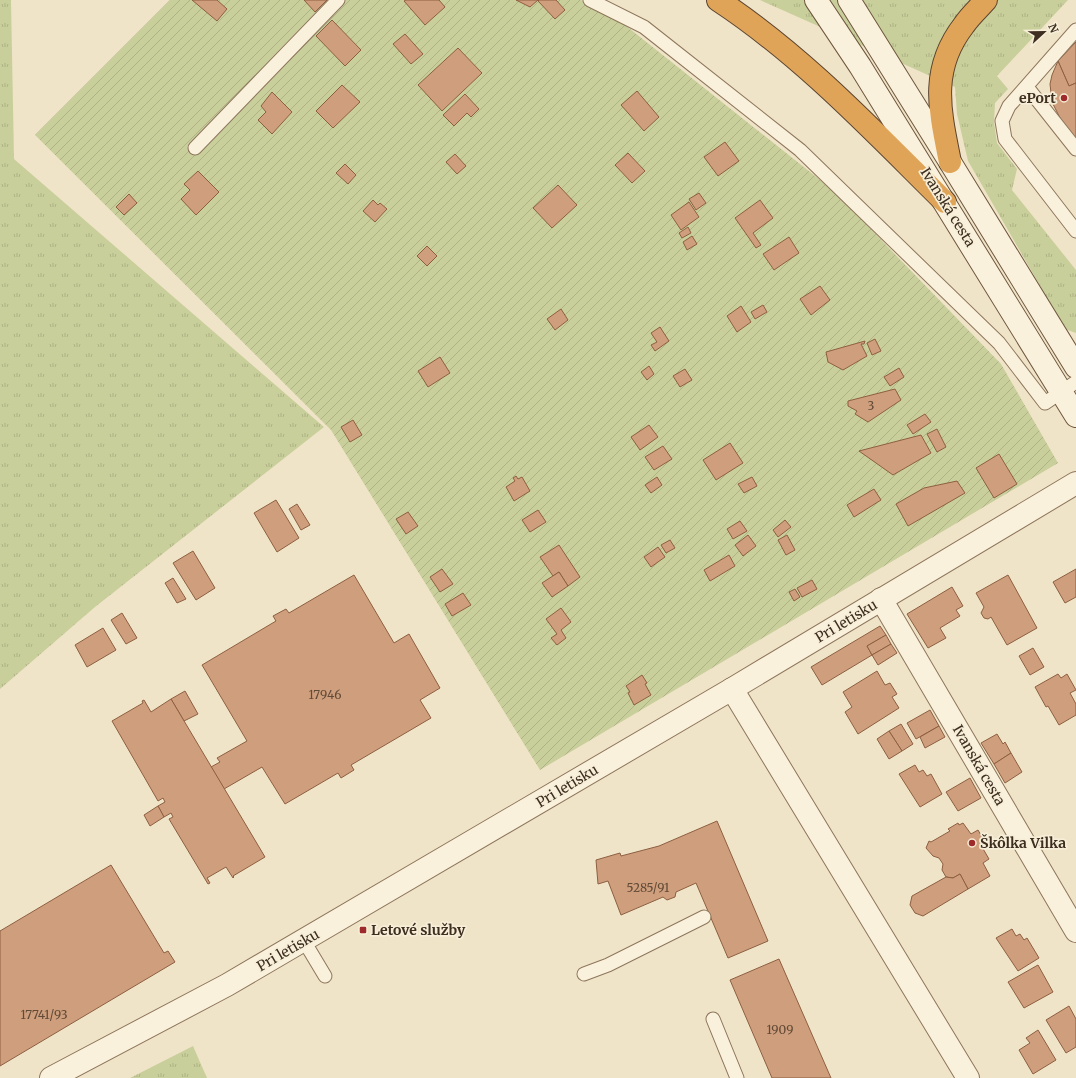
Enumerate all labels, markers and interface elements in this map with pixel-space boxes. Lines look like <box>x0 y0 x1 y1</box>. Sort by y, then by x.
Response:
north arrow <box>1024 12 1064 52</box>
text: N <box>1045 22 1062 35</box>
place label: ePort <box>1019 89 1056 107</box>
marker: ePort <box>1059 93 1069 103</box>
street label: Ivanská cesta <box>916 164 980 250</box>
house number: 3 <box>868 398 875 413</box>
street label: Pri letisku <box>812 595 880 647</box>
house number: 17946 <box>309 687 341 702</box>
street label: Ivanská cesta <box>949 721 1010 809</box>
street label: Pri letisku <box>533 760 601 812</box>
place label: Škôlka Vilka <box>980 834 1066 852</box>
marker: Škôlka Vilka <box>967 838 977 848</box>
house number: 5285/91 <box>626 880 670 895</box>
place label: Letové služby <box>371 921 466 939</box>
street label: Pri letisku <box>254 925 323 975</box>
marker: Letové služby <box>358 925 368 935</box>
house number: 17741/93 <box>20 1007 68 1022</box>
house number: 1909 <box>766 1022 794 1037</box>

